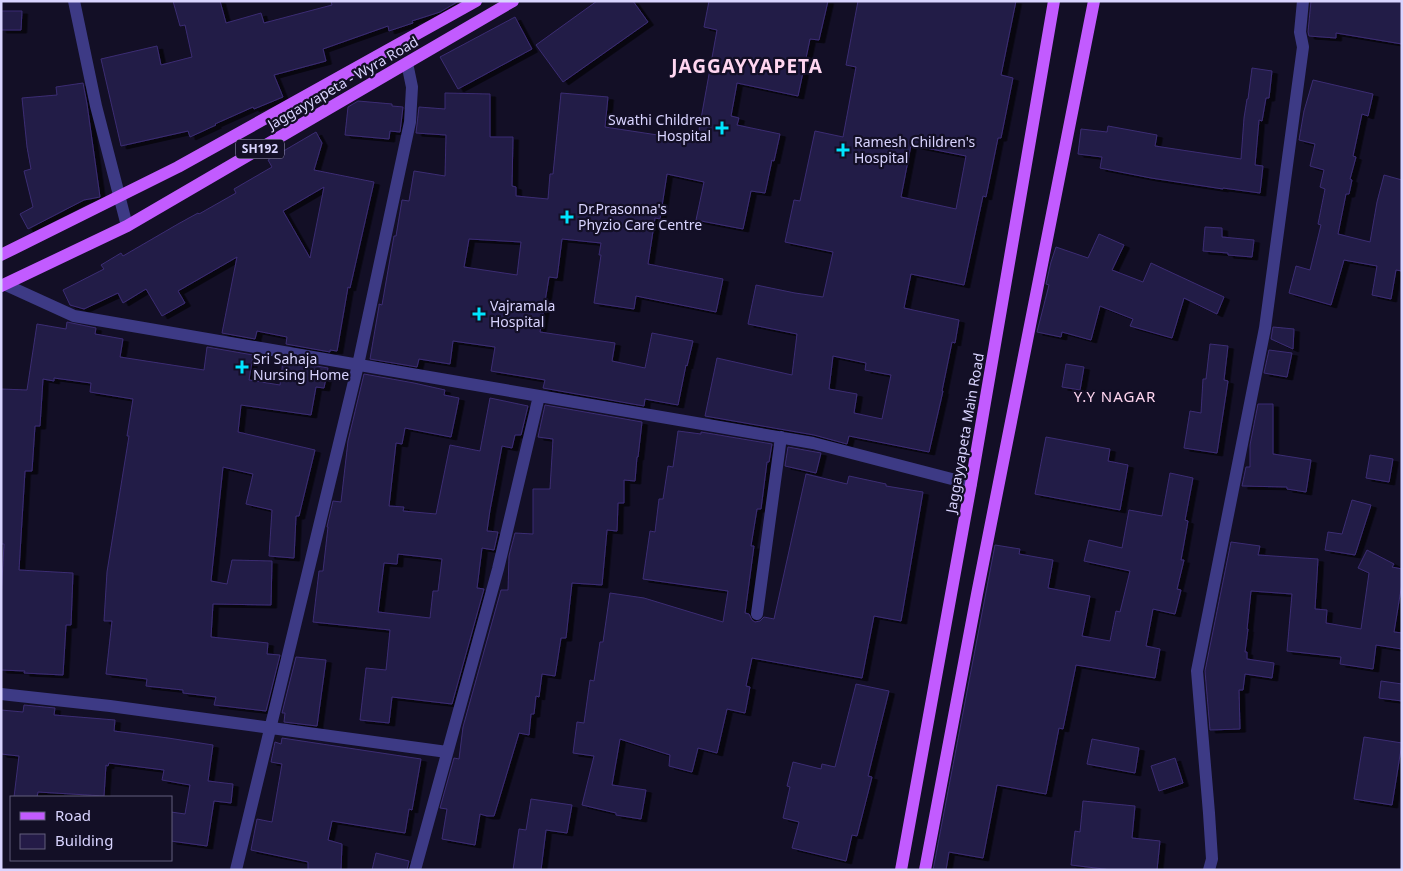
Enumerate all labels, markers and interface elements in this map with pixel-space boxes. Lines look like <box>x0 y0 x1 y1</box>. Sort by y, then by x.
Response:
street label: Jaggayyapeta - Wyra Road <box>262 32 421 135</box>
district label: JAGGAYYAPETA <box>669 53 823 79</box>
place label: Swathi Children Hospital <box>608 110 711 145</box>
marker: Swathi Children Hospital <box>715 121 729 135</box>
place label: Ramesh Children's Hospital <box>854 132 976 167</box>
road number: SH192 <box>236 140 284 158</box>
marker: Ramesh Children's Hospital <box>836 143 850 157</box>
place label: Dr.Prasonna's Phyzio Care Centre <box>578 199 702 234</box>
marker: Dr.Prasonna's Phyzio Care Centre <box>560 210 574 224</box>
place label: Vajramala Hospital <box>490 296 555 331</box>
marker: Vajramala Hospital <box>472 307 486 321</box>
place label: Sri Sahaja Nursing Home <box>253 349 349 384</box>
street label: Jaggayyapeta Main Road <box>941 351 988 516</box>
marker: Sri Sahaja Nursing Home <box>235 360 249 374</box>
district label: Y.Y NAGAR <box>1074 386 1156 406</box>
legend <box>10 796 172 861</box>
text: Road <box>55 805 91 825</box>
text: Building <box>55 830 113 850</box>

